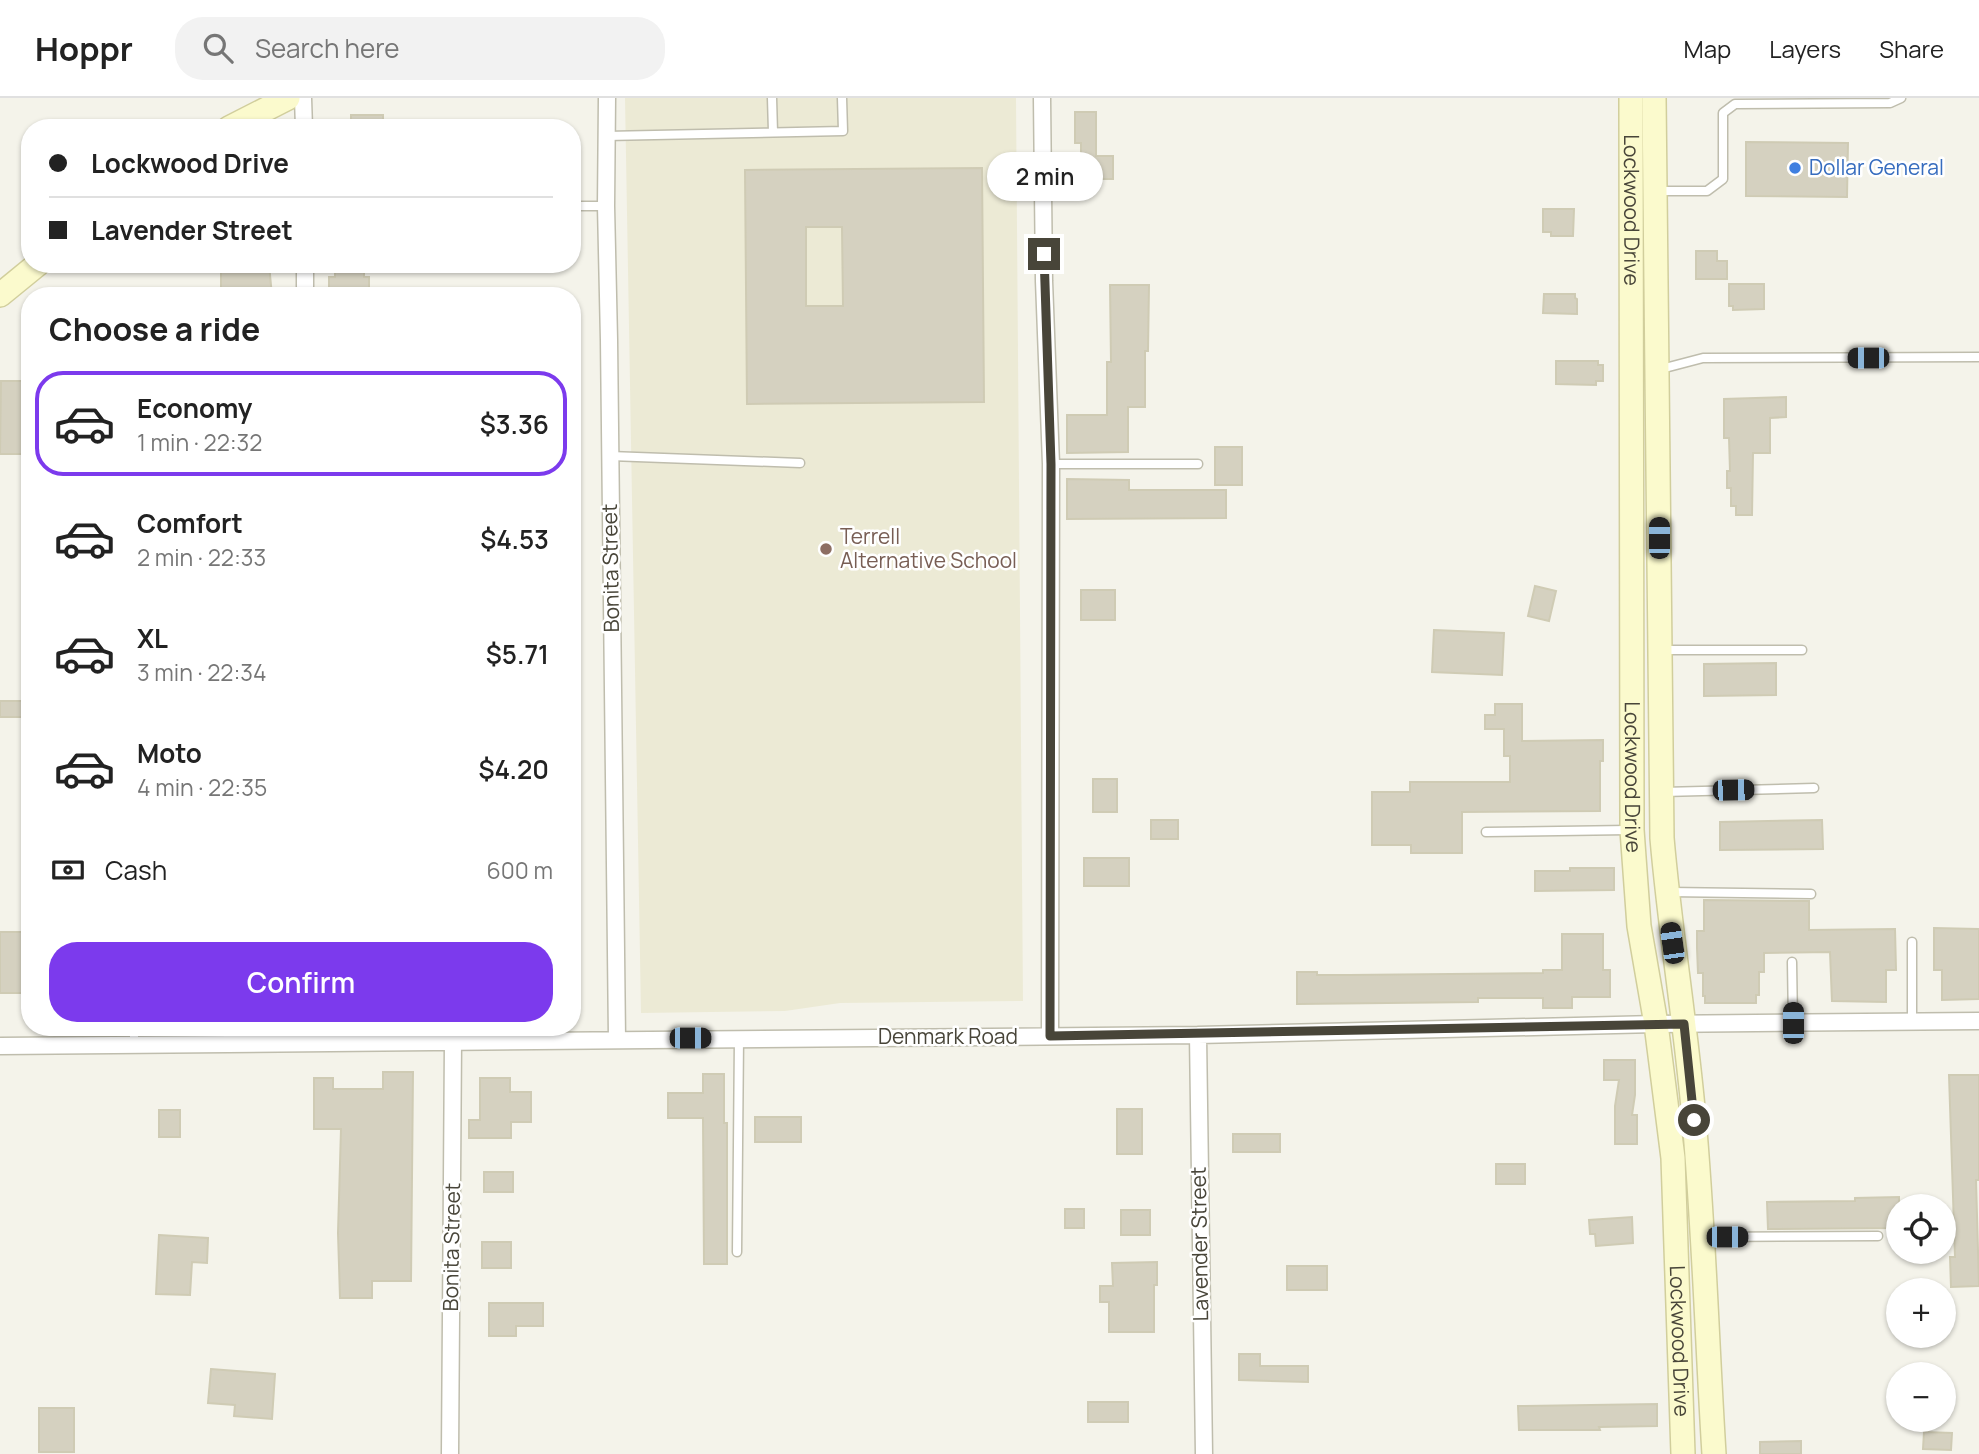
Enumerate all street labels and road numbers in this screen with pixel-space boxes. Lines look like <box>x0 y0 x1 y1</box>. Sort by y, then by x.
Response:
street label: Lockwood Drive <box>1618 134 1646 286</box>
street label: Bonita Street <box>595 503 625 633</box>
street label: Lockwood Drive <box>1619 701 1649 854</box>
street label: Denmark Road <box>878 1022 1018 1050</box>
street label: Lavender Street <box>1184 1166 1214 1322</box>
street label: Bonita Street <box>436 1182 466 1312</box>
street label: Lockwood Drive <box>1664 1265 1697 1417</box>

